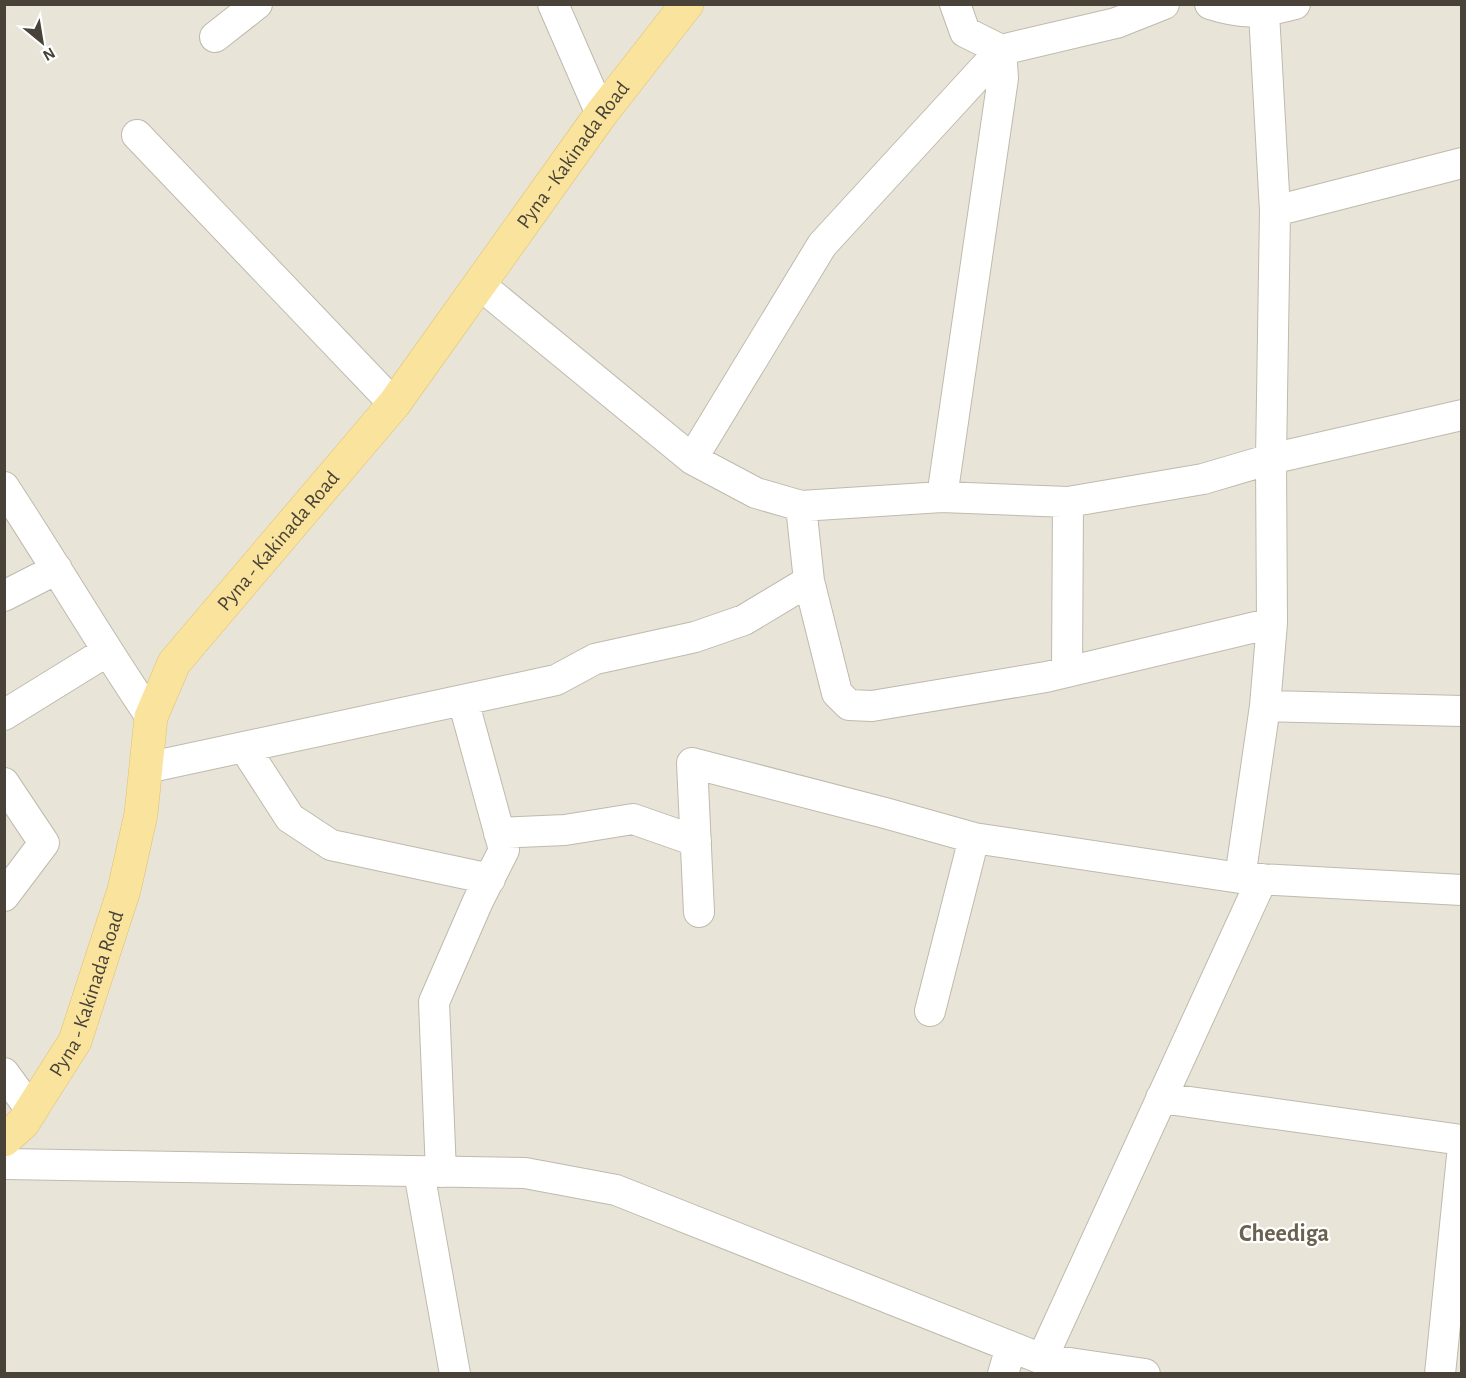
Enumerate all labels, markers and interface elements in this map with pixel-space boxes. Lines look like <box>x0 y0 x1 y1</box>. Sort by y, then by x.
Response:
north arrow <box>12 12 72 72</box>
text: N <box>40 44 58 64</box>
street label: Pyna - Kakinada Road <box>513 78 633 232</box>
street label: Pyna - Kakinada Road <box>213 467 343 615</box>
street label: Pyna - Kakinada Road <box>45 908 128 1080</box>
district label: Cheediga <box>1239 1222 1329 1246</box>

